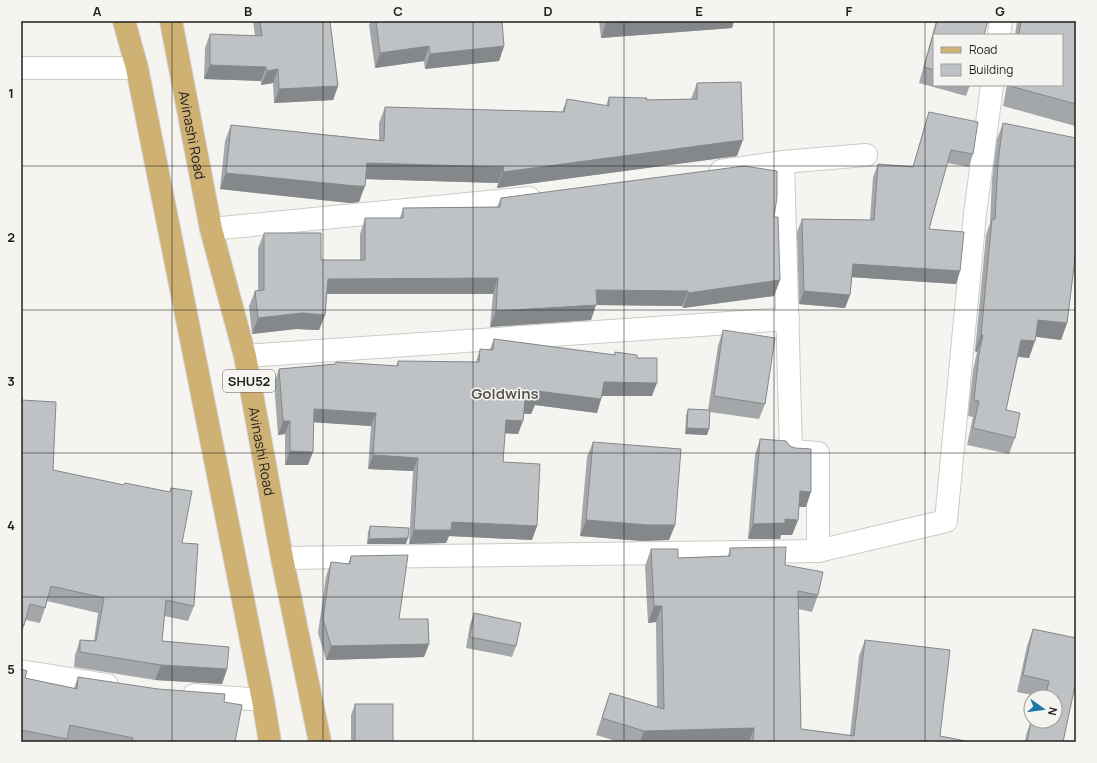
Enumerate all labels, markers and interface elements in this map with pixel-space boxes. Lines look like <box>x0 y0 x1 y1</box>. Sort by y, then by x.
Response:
text: A <box>93 2 102 20</box>
text: B <box>244 2 252 20</box>
text: C <box>393 2 403 20</box>
text: D <box>543 2 553 20</box>
text: E <box>695 2 703 20</box>
text: F <box>846 2 853 20</box>
text: G <box>995 2 1005 20</box>
legend <box>933 34 1063 86</box>
text: Road <box>969 41 997 58</box>
text: Building <box>969 61 1013 78</box>
text: 1 <box>8 84 14 102</box>
street label: Avinashi Road <box>175 89 211 181</box>
text: 2 <box>7 228 15 246</box>
road number: SHU52 <box>223 370 275 392</box>
text: 3 <box>7 372 15 390</box>
district label: Goldwins <box>471 383 539 404</box>
street label: Avinashi Road <box>245 405 280 497</box>
text: 4 <box>7 516 15 534</box>
text: 5 <box>7 660 15 678</box>
north arrow <box>1023 689 1063 729</box>
text: N <box>1045 706 1061 717</box>

